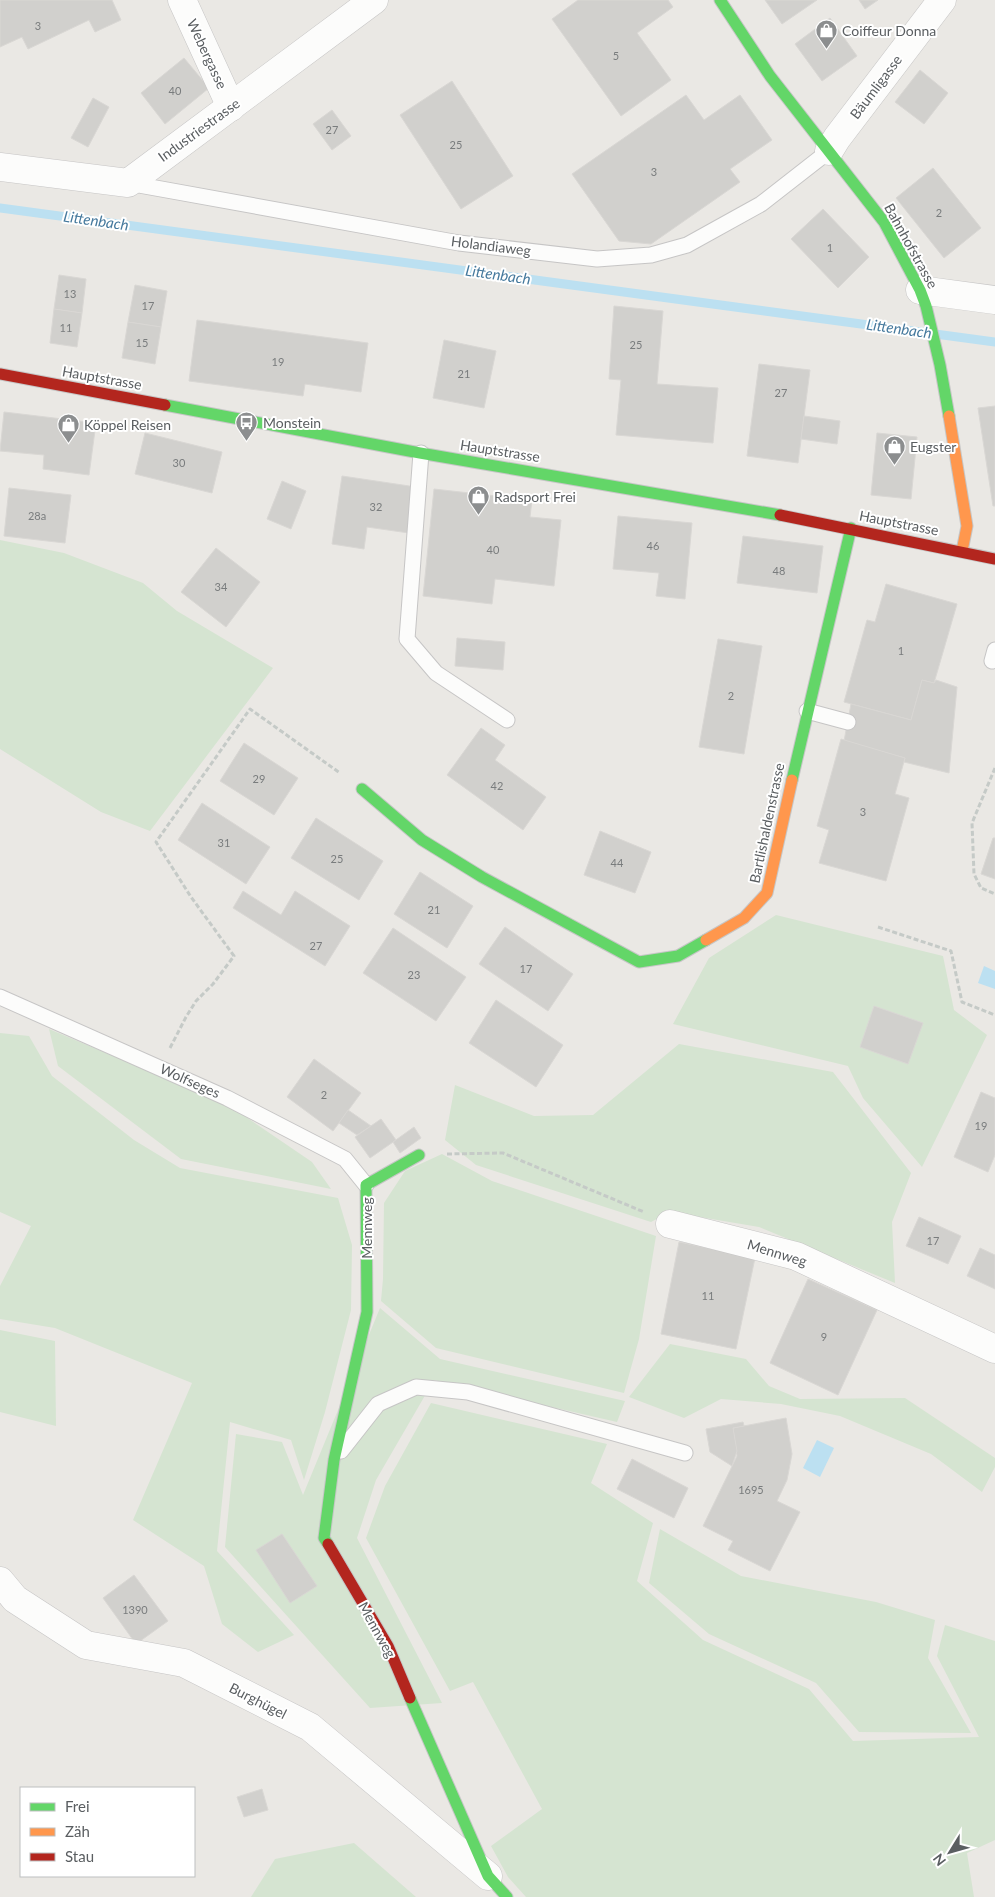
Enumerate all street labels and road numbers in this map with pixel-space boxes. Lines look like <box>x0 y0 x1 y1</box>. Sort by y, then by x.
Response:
street label: Webergasse <box>184 16 231 91</box>
street label: Bäumligasse <box>846 51 905 122</box>
street label: Industriestrasse <box>155 94 243 165</box>
street label: Bahnhofstrasse <box>881 200 942 291</box>
street label: Holandiaweg <box>450 232 532 259</box>
street label: Hauptstrasse <box>61 362 143 393</box>
street label: Hauptstrasse <box>459 436 541 465</box>
street label: Hauptstrasse <box>858 506 940 539</box>
street label: Bartlishaldenstrasse <box>745 761 788 885</box>
street label: Wolfseges <box>158 1060 223 1101</box>
street label: Mennweg <box>358 1197 375 1259</box>
street label: Mennweg <box>745 1235 809 1270</box>
street label: Mennweg <box>355 1599 400 1661</box>
street label: Burghügel <box>227 1679 290 1722</box>

